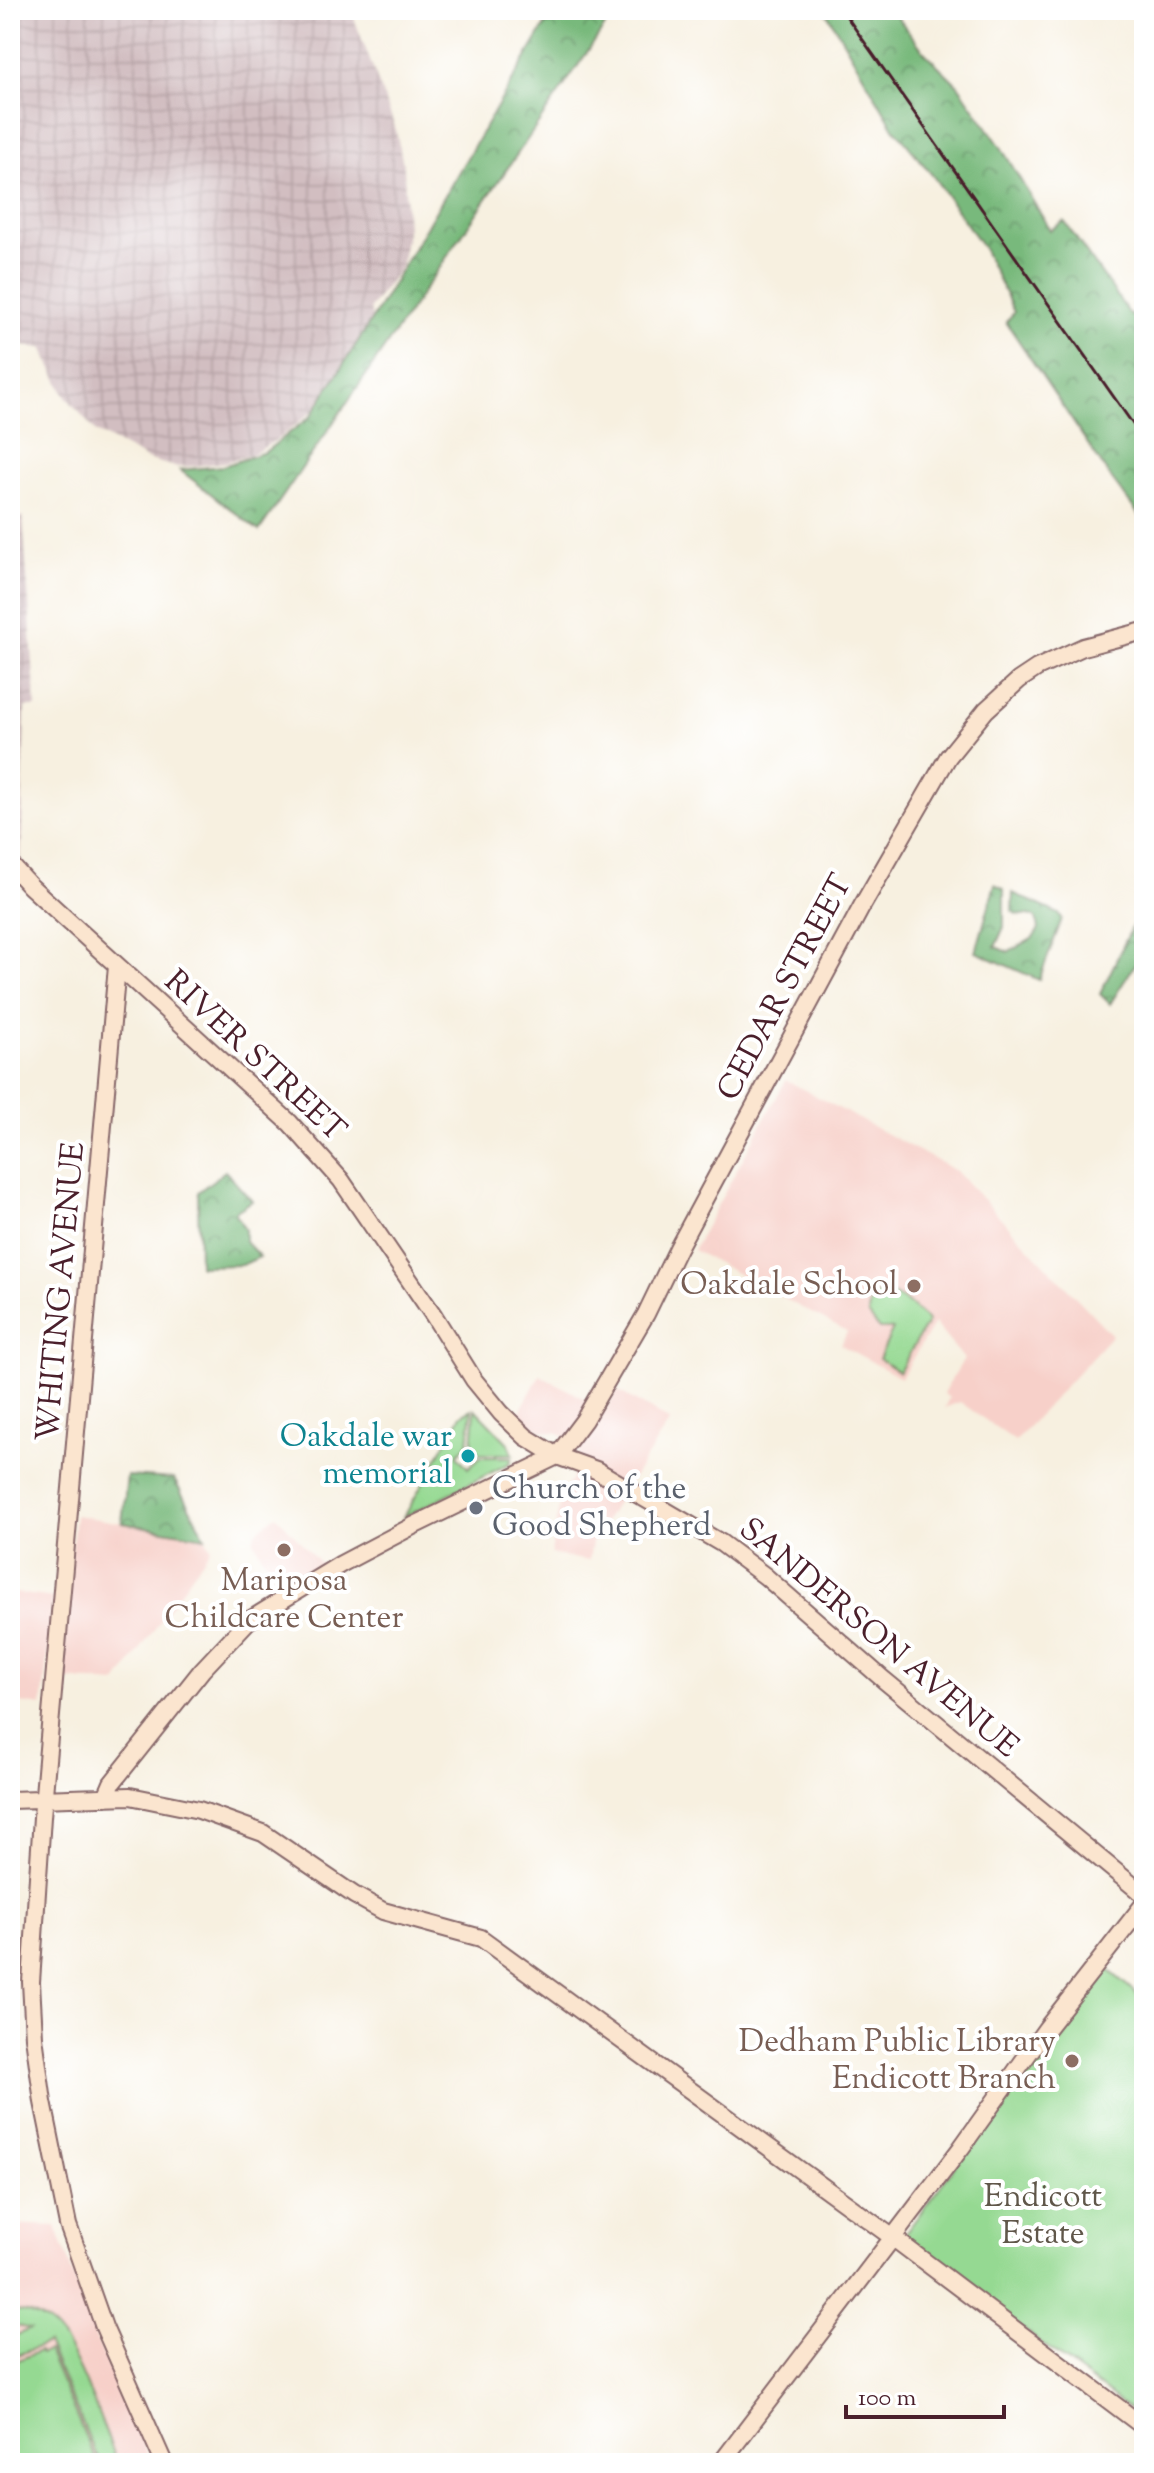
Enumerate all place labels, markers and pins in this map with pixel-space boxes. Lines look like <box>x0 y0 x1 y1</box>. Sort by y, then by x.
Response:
place label: Oakdale School <box>680 1263 898 1309</box>
marker: Oakdale School <box>905 1277 923 1295</box>
place label: Oakdale war memorial <box>280 1415 452 1498</box>
marker: Oakdale war memorial <box>459 1447 477 1465</box>
place label: Church of the Good Shepherd <box>492 1467 711 1550</box>
marker: Church of the Good Shepherd <box>467 1499 485 1517</box>
marker: Mariposa Childcare Center <box>275 1541 293 1559</box>
place label: Mariposa Childcare Center <box>165 1559 403 1642</box>
place label: Dedham Public Library Endicott Branch <box>739 2020 1056 2103</box>
marker: Dedham Public Library Endicott Branch <box>1063 2052 1081 2070</box>

